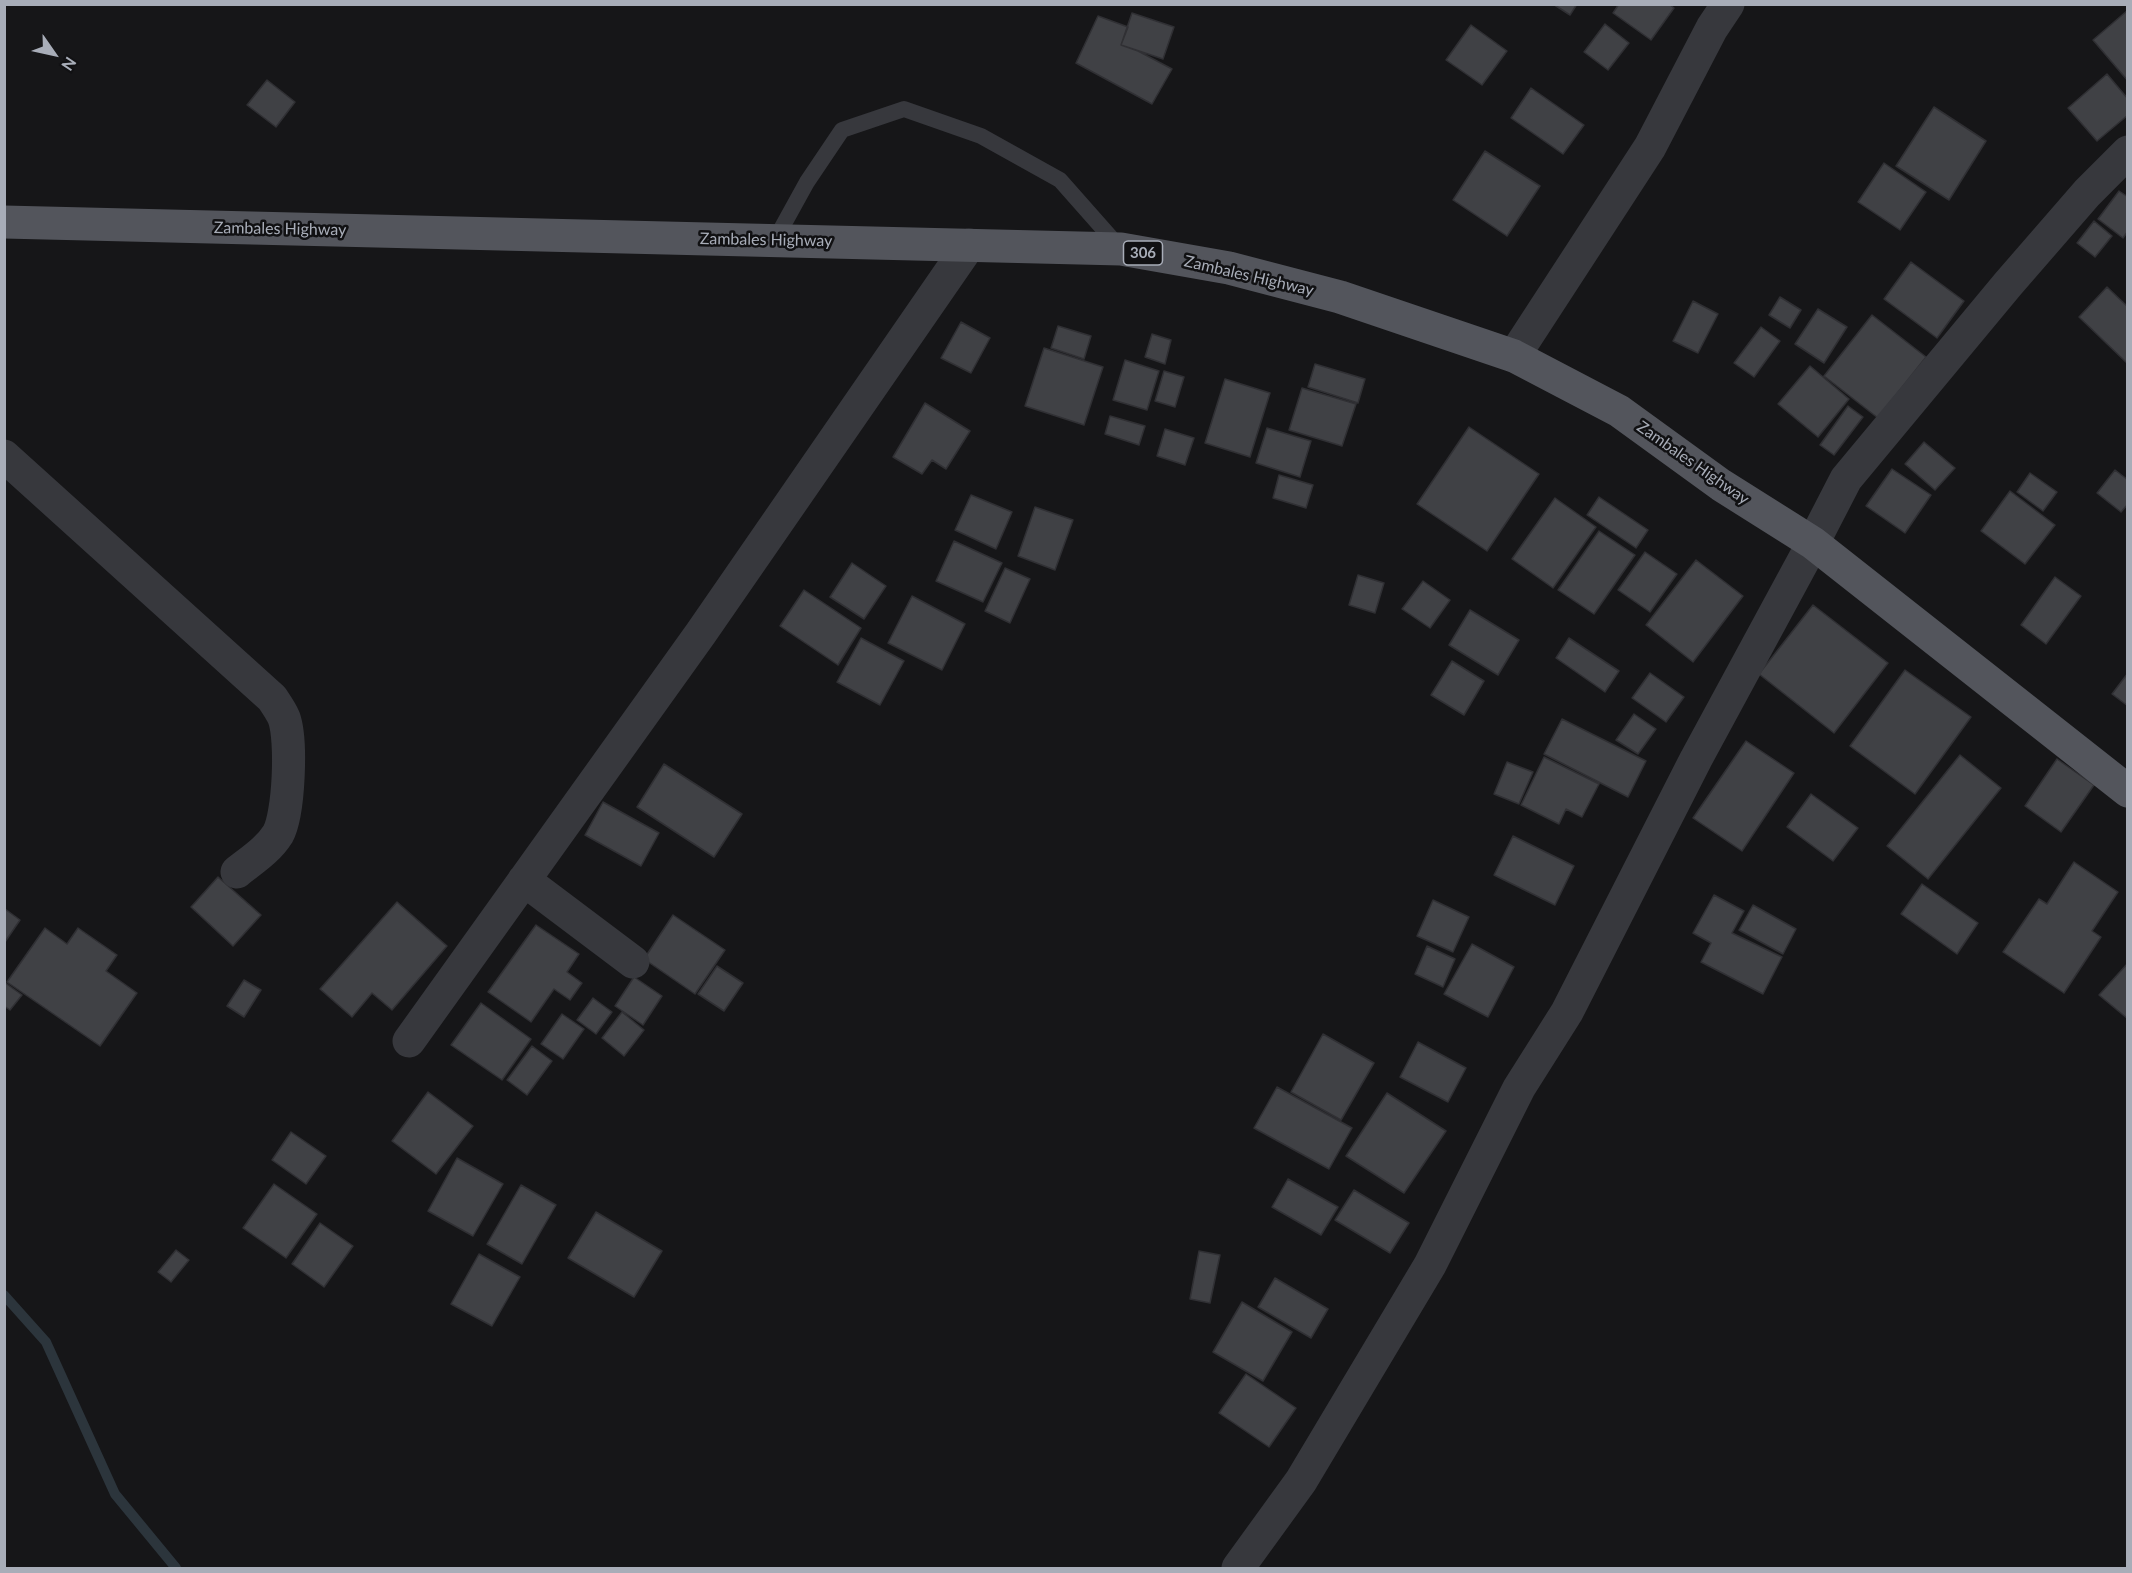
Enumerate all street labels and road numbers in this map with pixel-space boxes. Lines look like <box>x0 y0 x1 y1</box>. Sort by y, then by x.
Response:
street label: Zambales Highway <box>214 218 346 240</box>
street label: Zambales Highway <box>700 229 832 251</box>
road number: 306 <box>1124 241 1162 265</box>
street label: Zambales Highway <box>1182 252 1316 300</box>
street label: Zambales Highway <box>1633 417 1753 509</box>

